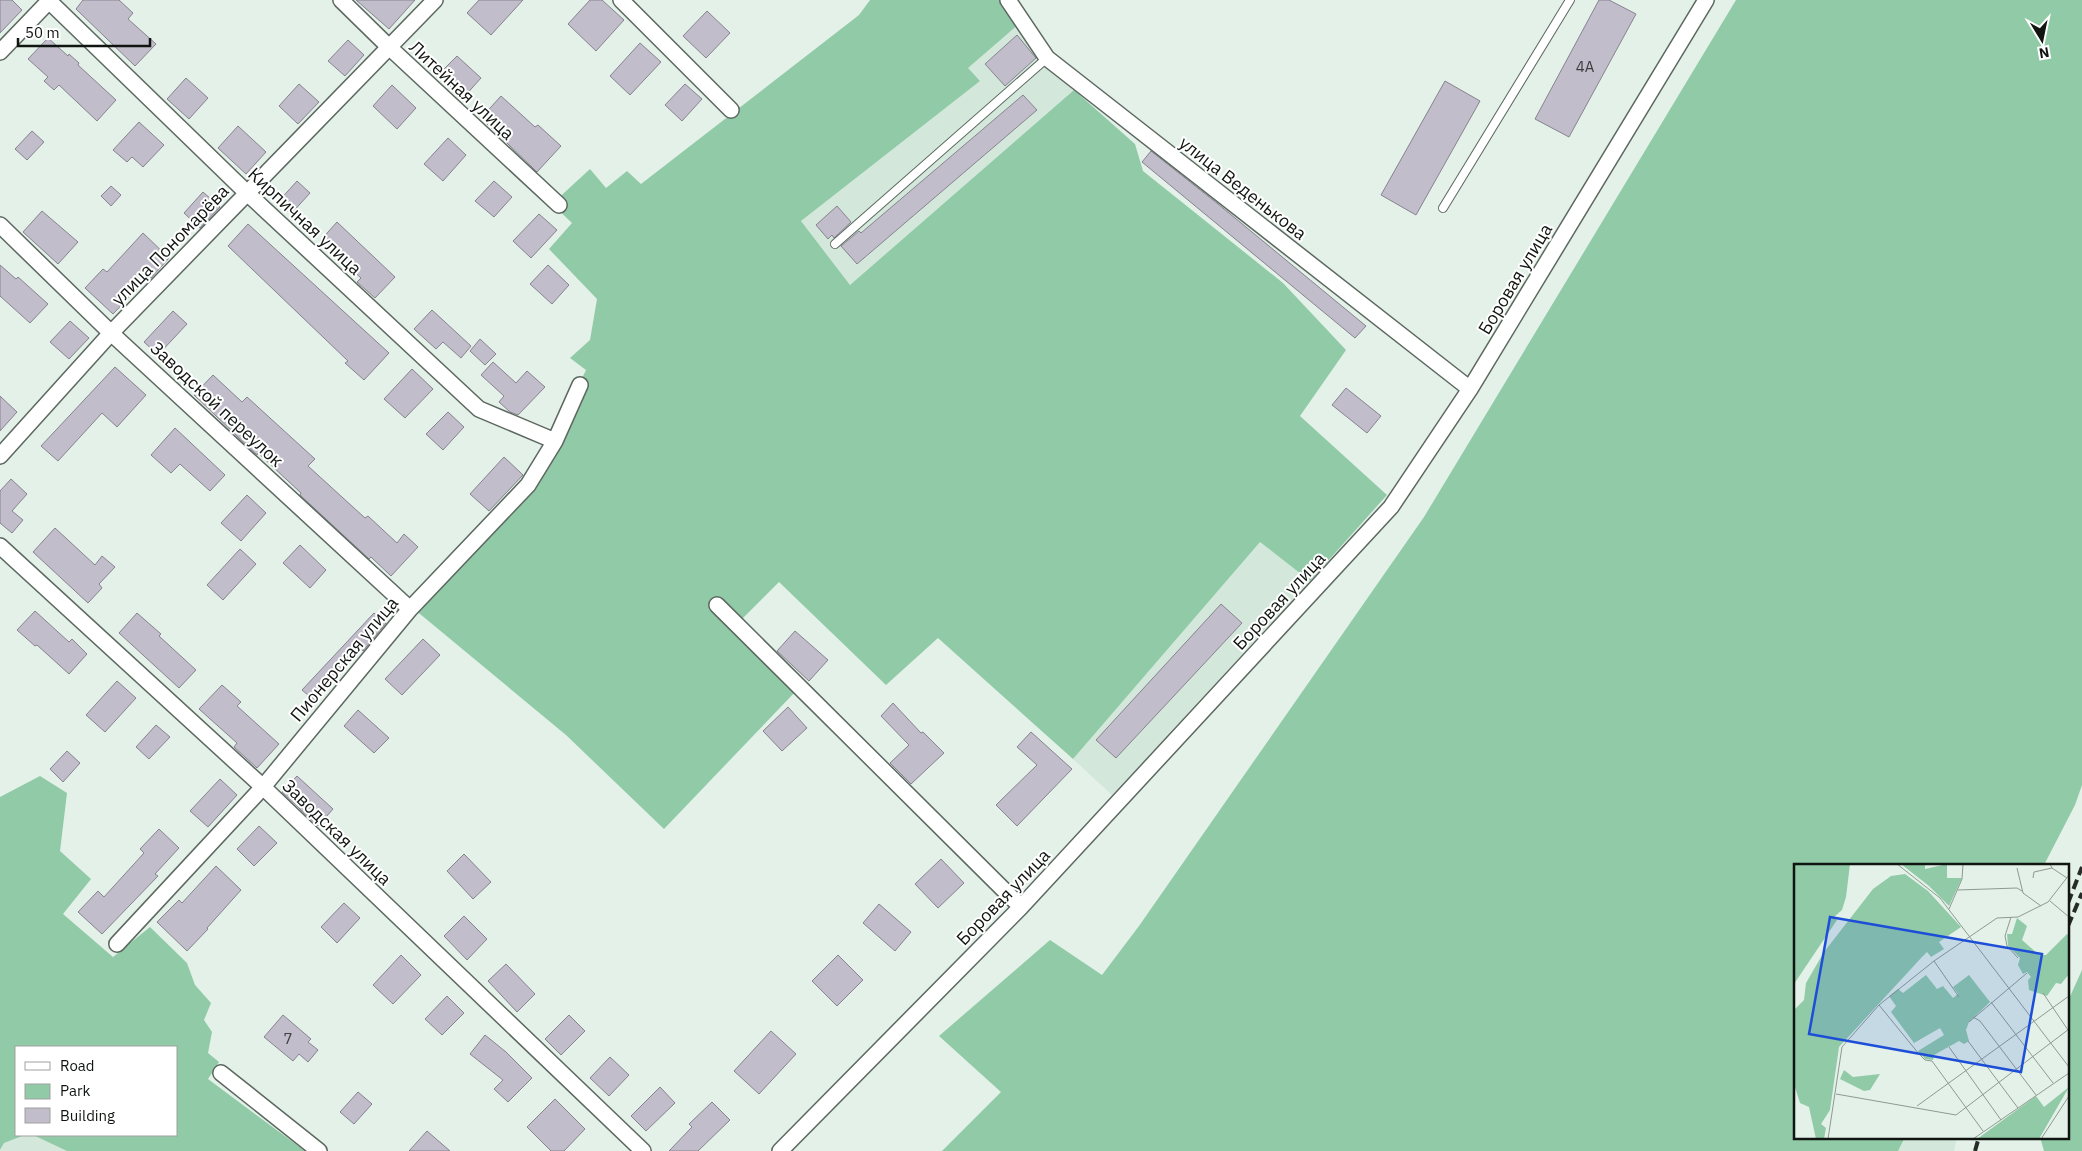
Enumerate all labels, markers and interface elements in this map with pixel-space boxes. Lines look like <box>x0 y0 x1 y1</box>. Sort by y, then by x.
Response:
scale bar <box>18 15 150 47</box>
north arrow <box>2017 15 2067 65</box>
text: 50 m <box>25 23 60 42</box>
street label: Литейная улица <box>405 35 520 145</box>
text: N <box>2038 43 2051 63</box>
house number: 4А <box>1576 57 1595 76</box>
street label: улица Веденькова <box>1175 131 1312 245</box>
street label: Кирпичная улица <box>243 162 367 280</box>
street label: улица Пономарёва <box>106 179 234 310</box>
street label: Боровая улица <box>1473 219 1557 339</box>
street label: Заводской переулок <box>146 336 289 472</box>
street label: Боровая улица <box>1228 547 1330 655</box>
street label: Пионерская улица <box>285 591 403 726</box>
street label: Заводская улица <box>277 774 397 890</box>
street label: Боровая улица <box>951 844 1055 950</box>
inset map <box>1794 864 2070 1138</box>
house number: 7 <box>283 1029 293 1048</box>
legend <box>15 1046 178 1136</box>
text: Road <box>60 1056 95 1075</box>
text: Park <box>60 1081 90 1100</box>
text: Building <box>60 1106 115 1125</box>

